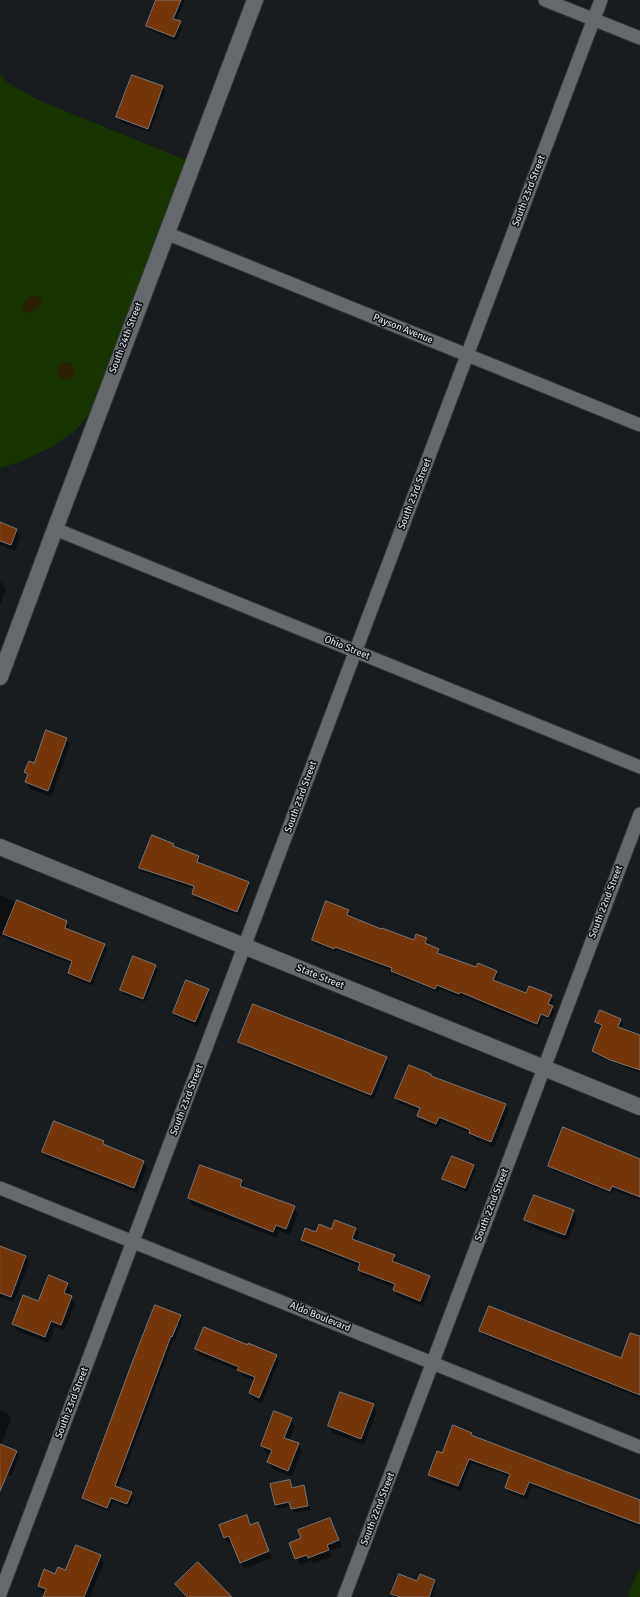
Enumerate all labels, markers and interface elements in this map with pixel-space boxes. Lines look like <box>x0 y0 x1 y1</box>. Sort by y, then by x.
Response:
street label: South 23rd Street <box>510 154 548 228</box>
street label: South 24th Street <box>107 301 145 375</box>
street label: Payson Avenue <box>371 312 435 346</box>
street label: South 23rd Street <box>396 457 434 531</box>
street label: Ohio Street <box>322 633 372 663</box>
street label: South 23rd Street <box>282 760 320 834</box>
street label: South 22nd Street <box>587 864 625 940</box>
street label: State Street <box>294 962 346 992</box>
street label: South 23rd Street <box>168 1063 206 1137</box>
street label: South 22nd Street <box>473 1167 511 1243</box>
street label: Aldo Boulevard <box>288 1299 352 1335</box>
street label: South 23rd Street <box>53 1366 91 1440</box>
street label: South 22nd Street <box>359 1471 397 1547</box>

